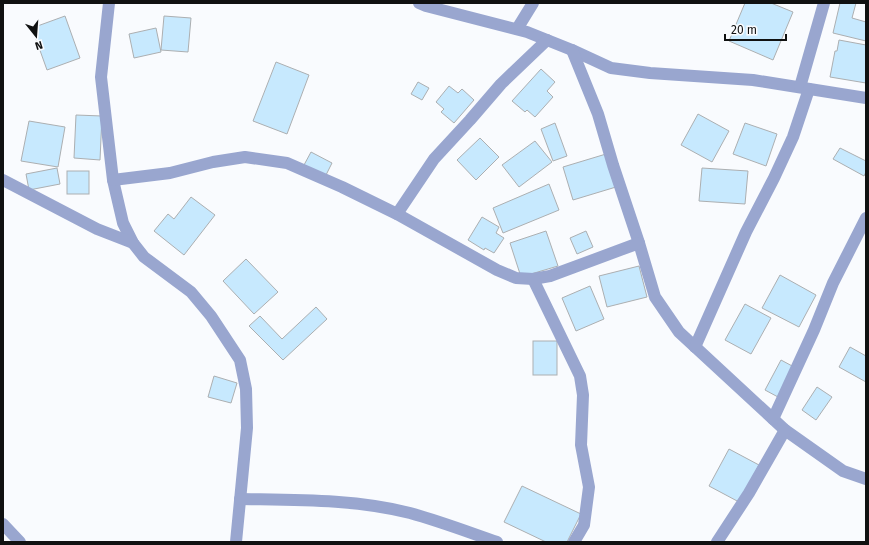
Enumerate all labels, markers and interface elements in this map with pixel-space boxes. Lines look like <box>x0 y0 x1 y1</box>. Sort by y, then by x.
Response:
north arrow <box>16 16 56 56</box>
scale bar <box>725 16 786 42</box>
text: 20 m <box>731 23 757 37</box>
text: N <box>33 38 44 52</box>

